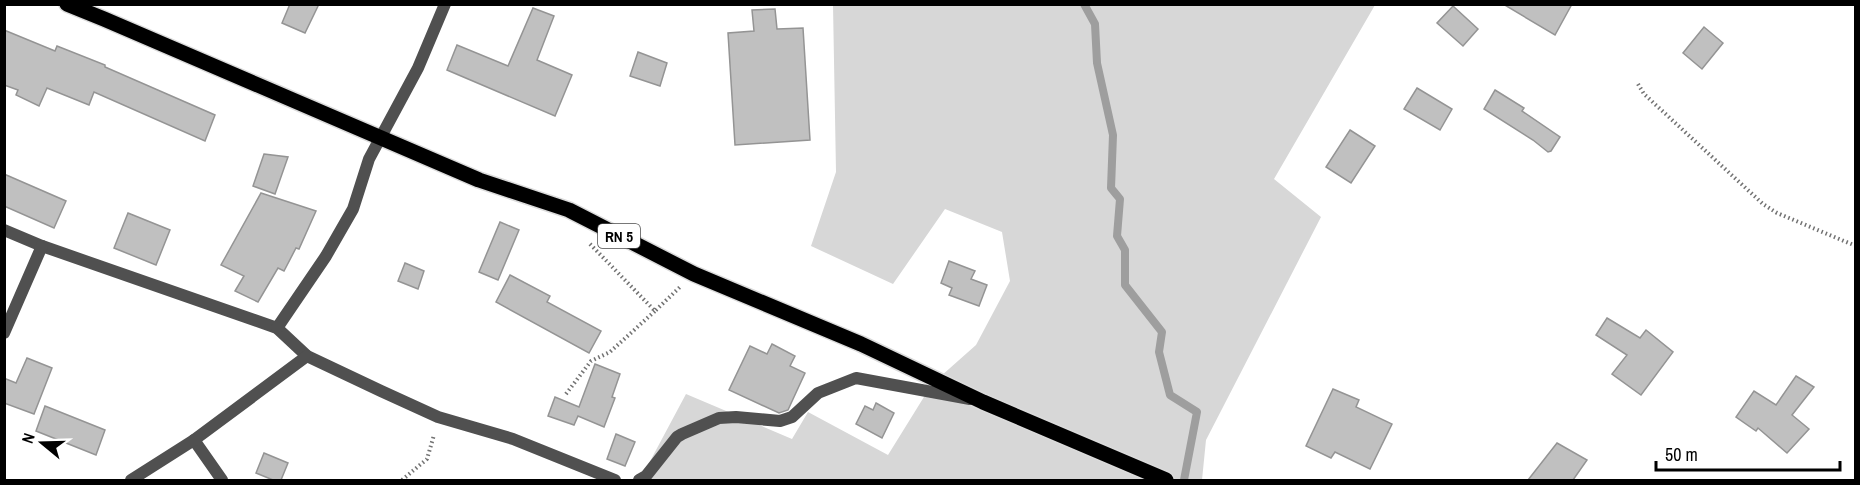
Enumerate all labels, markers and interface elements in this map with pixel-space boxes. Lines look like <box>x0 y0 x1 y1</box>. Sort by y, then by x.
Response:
road number: RN 5 <box>598 224 640 248</box>
north arrow <box>12 413 72 473</box>
text: N <box>16 430 40 446</box>
scale bar <box>1656 434 1840 472</box>
text: 50 m <box>1665 442 1698 467</box>

